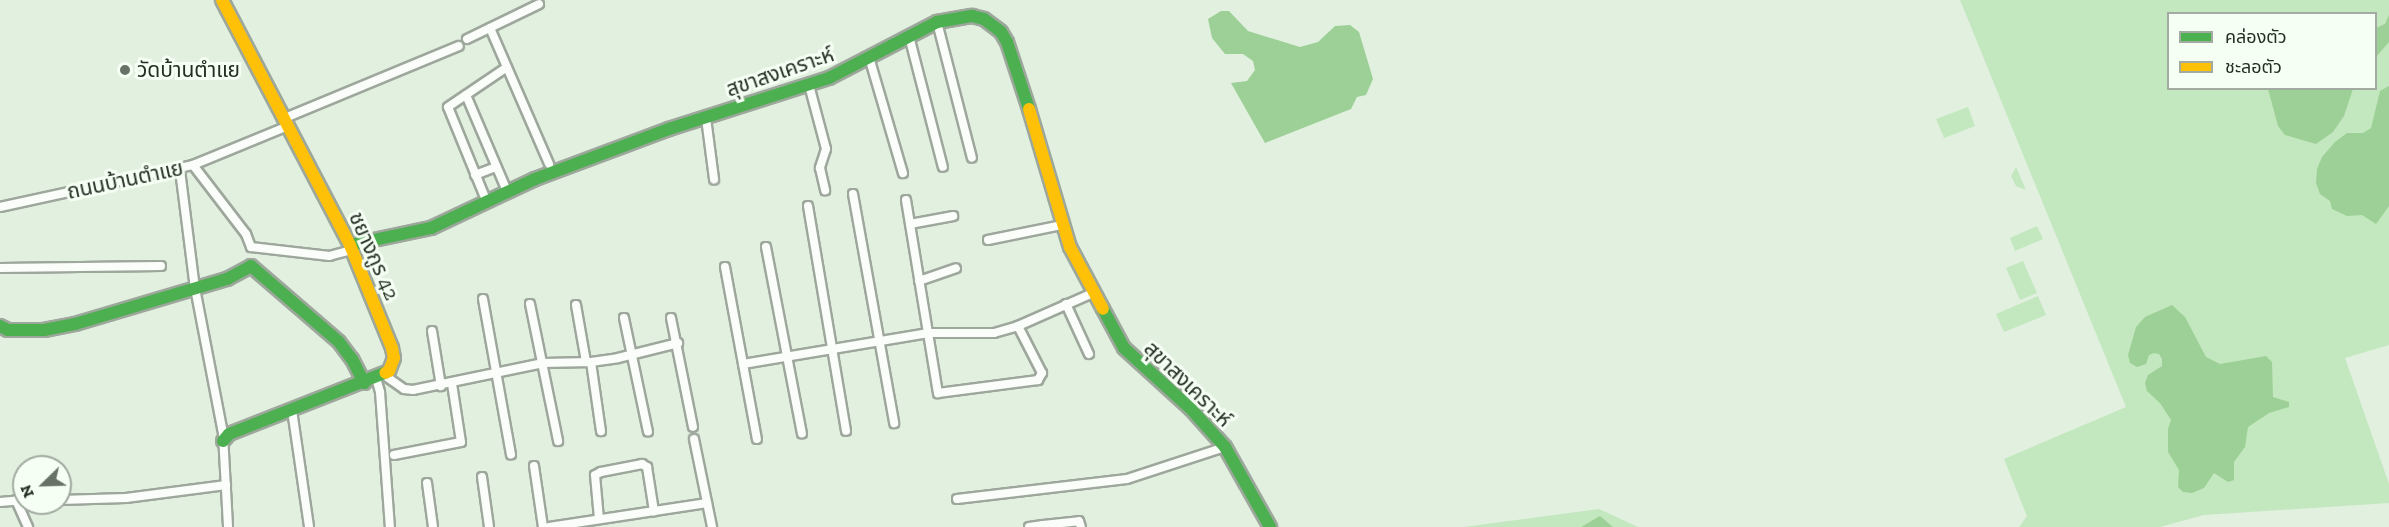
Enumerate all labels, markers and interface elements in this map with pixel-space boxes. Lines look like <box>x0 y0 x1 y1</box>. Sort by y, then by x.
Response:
legend <box>2167 12 2377 90</box>
text: คล่องตัว <box>2225 26 2287 48</box>
street label: สุขาสงเคราะห์ <box>723 42 837 102</box>
text: ชะลอตัว <box>2225 56 2282 78</box>
place label: วัดบ้านตำแย <box>137 57 240 83</box>
marker: วัดบ้านตำแย <box>118 63 132 77</box>
street label: ถนนบ้านตำแย <box>65 155 185 205</box>
street label: ชยางกูร 42 <box>343 208 405 304</box>
street label: สุขาสงเคราะห์ <box>1139 336 1237 432</box>
north arrow <box>12 455 72 515</box>
text: N <box>16 482 38 501</box>

